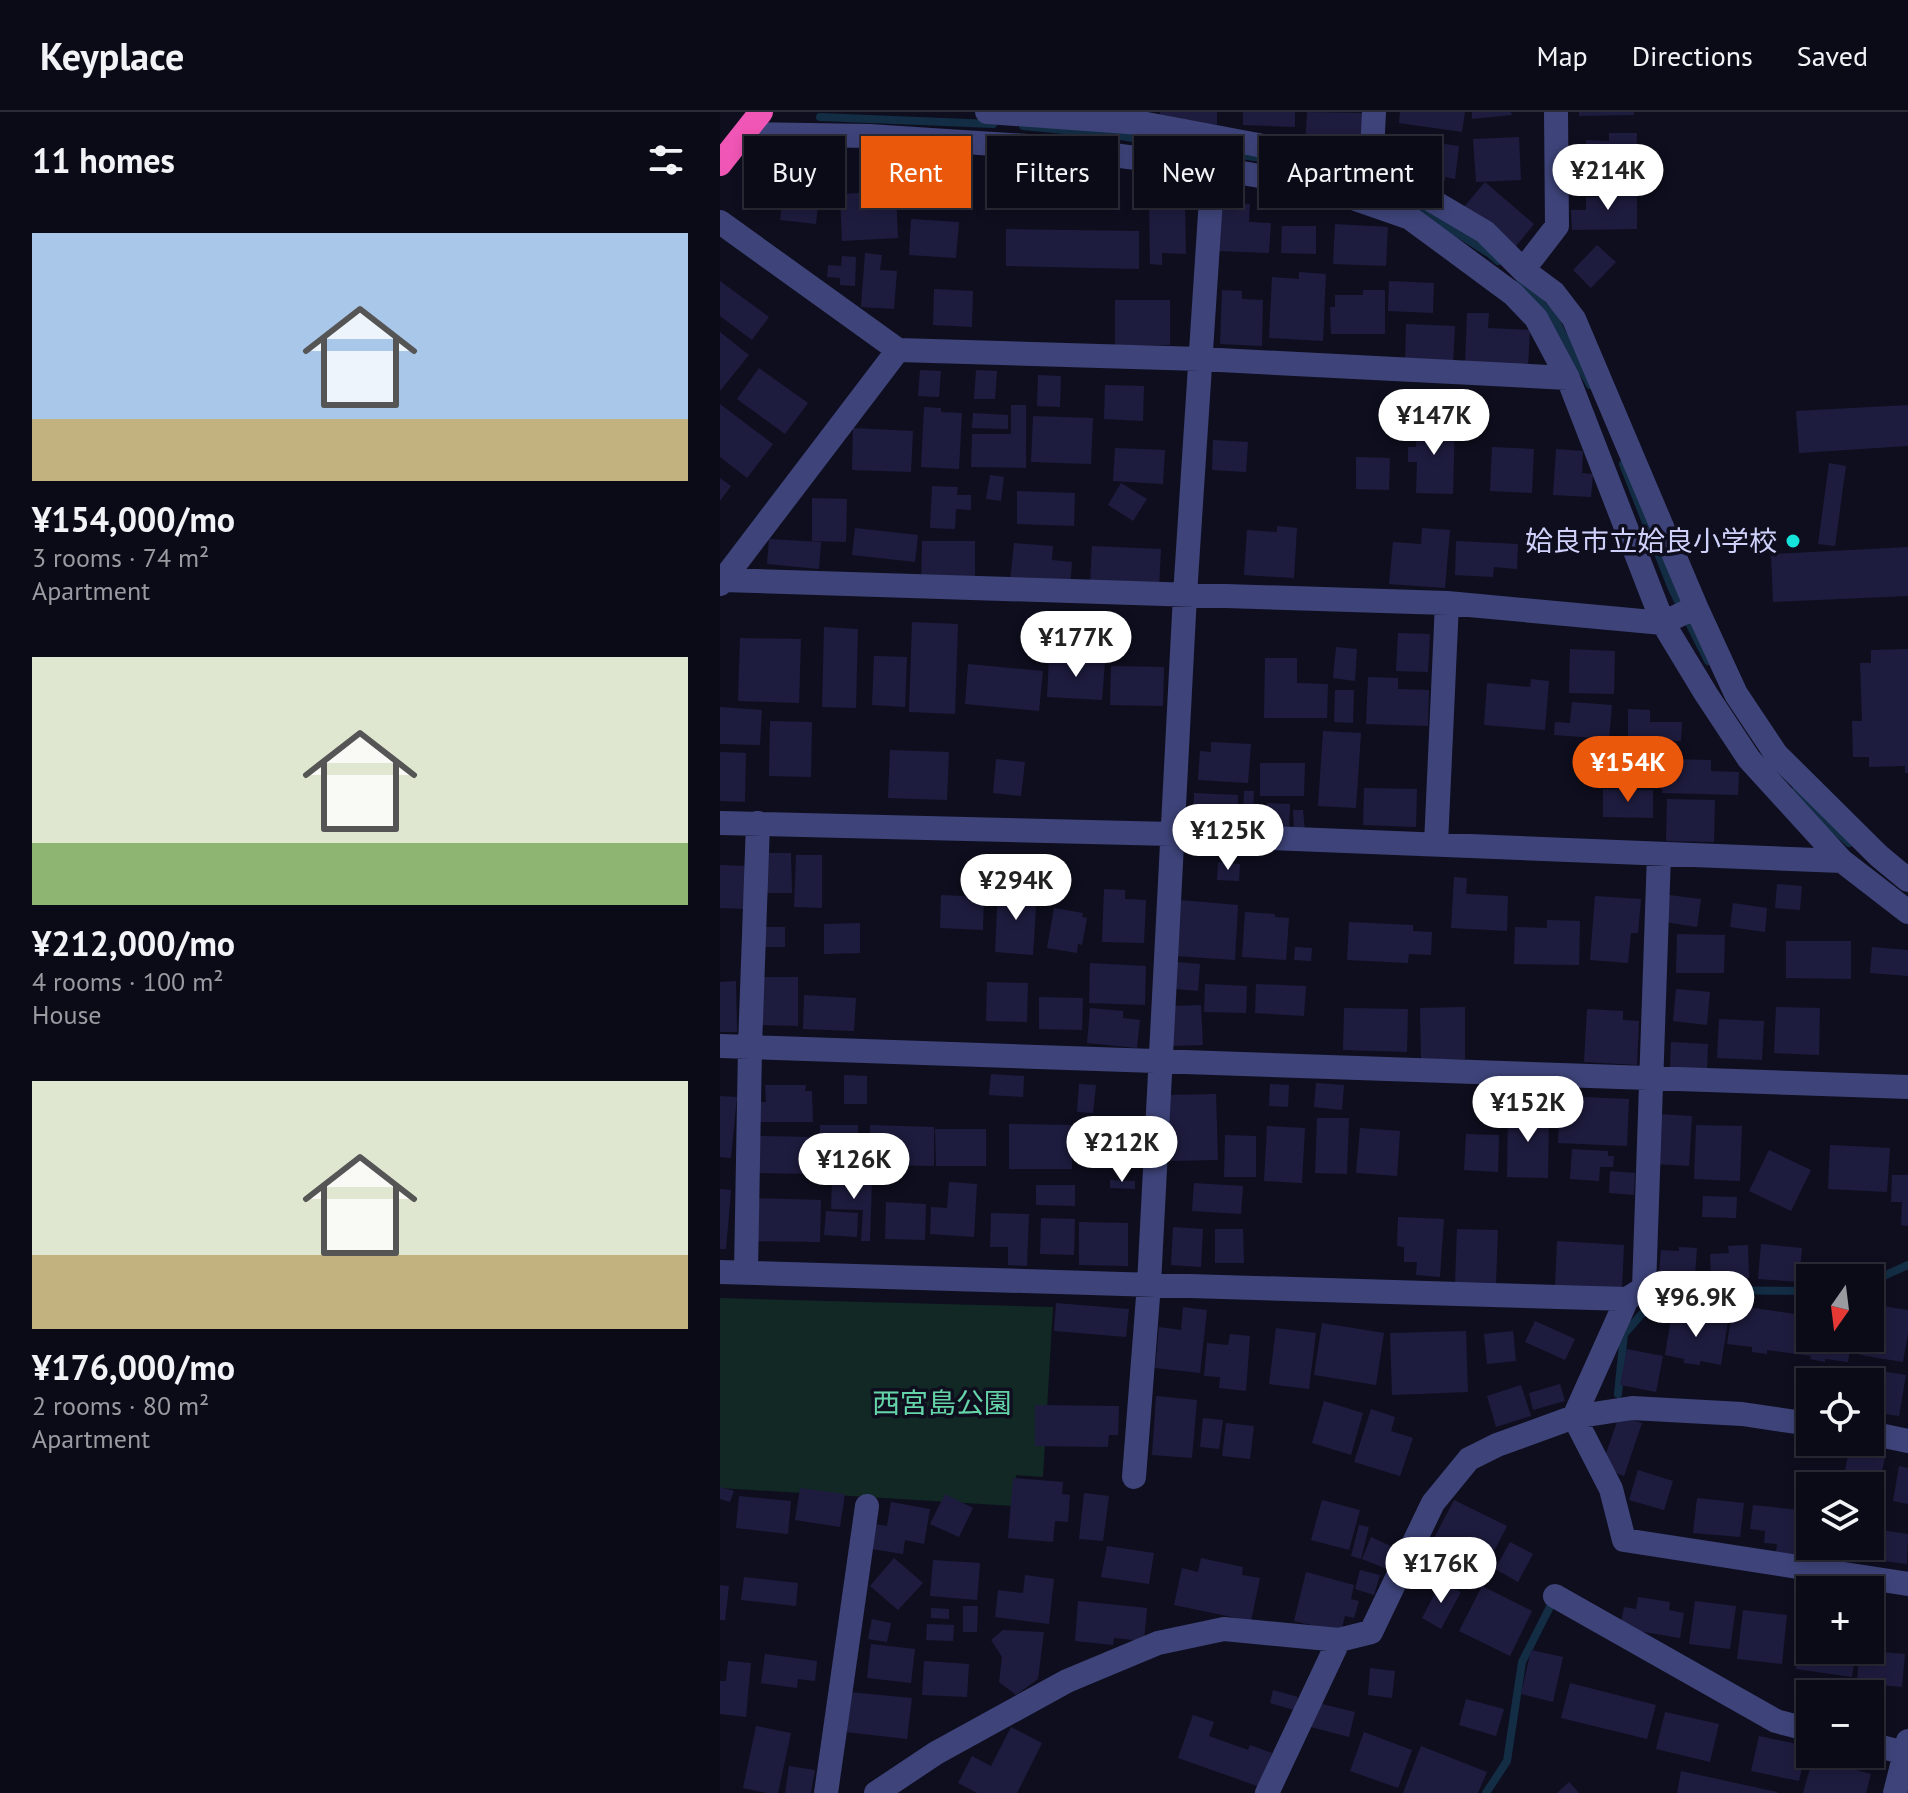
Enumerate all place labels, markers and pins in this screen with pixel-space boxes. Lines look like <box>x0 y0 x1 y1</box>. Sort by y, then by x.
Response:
pin: ¥214K <box>1552 144 1664 212</box>
pin: ¥147K <box>1378 389 1490 457</box>
place label: 姶良市立姶良小学校 <box>1525 522 1777 559</box>
marker: 姶良市立姶良小学校 <box>1784 532 1802 550</box>
pin: ¥177K <box>1020 611 1132 679</box>
pin: ¥154K <box>1572 736 1684 804</box>
pin: ¥125K <box>1172 804 1284 872</box>
pin: ¥294K <box>960 854 1072 922</box>
pin: ¥152K <box>1472 1076 1584 1144</box>
pin: ¥212K <box>1066 1116 1178 1184</box>
pin: ¥126K <box>798 1133 910 1201</box>
pin: ¥96.9K <box>1631 1271 1761 1339</box>
pin: ¥176K <box>1385 1537 1497 1605</box>

